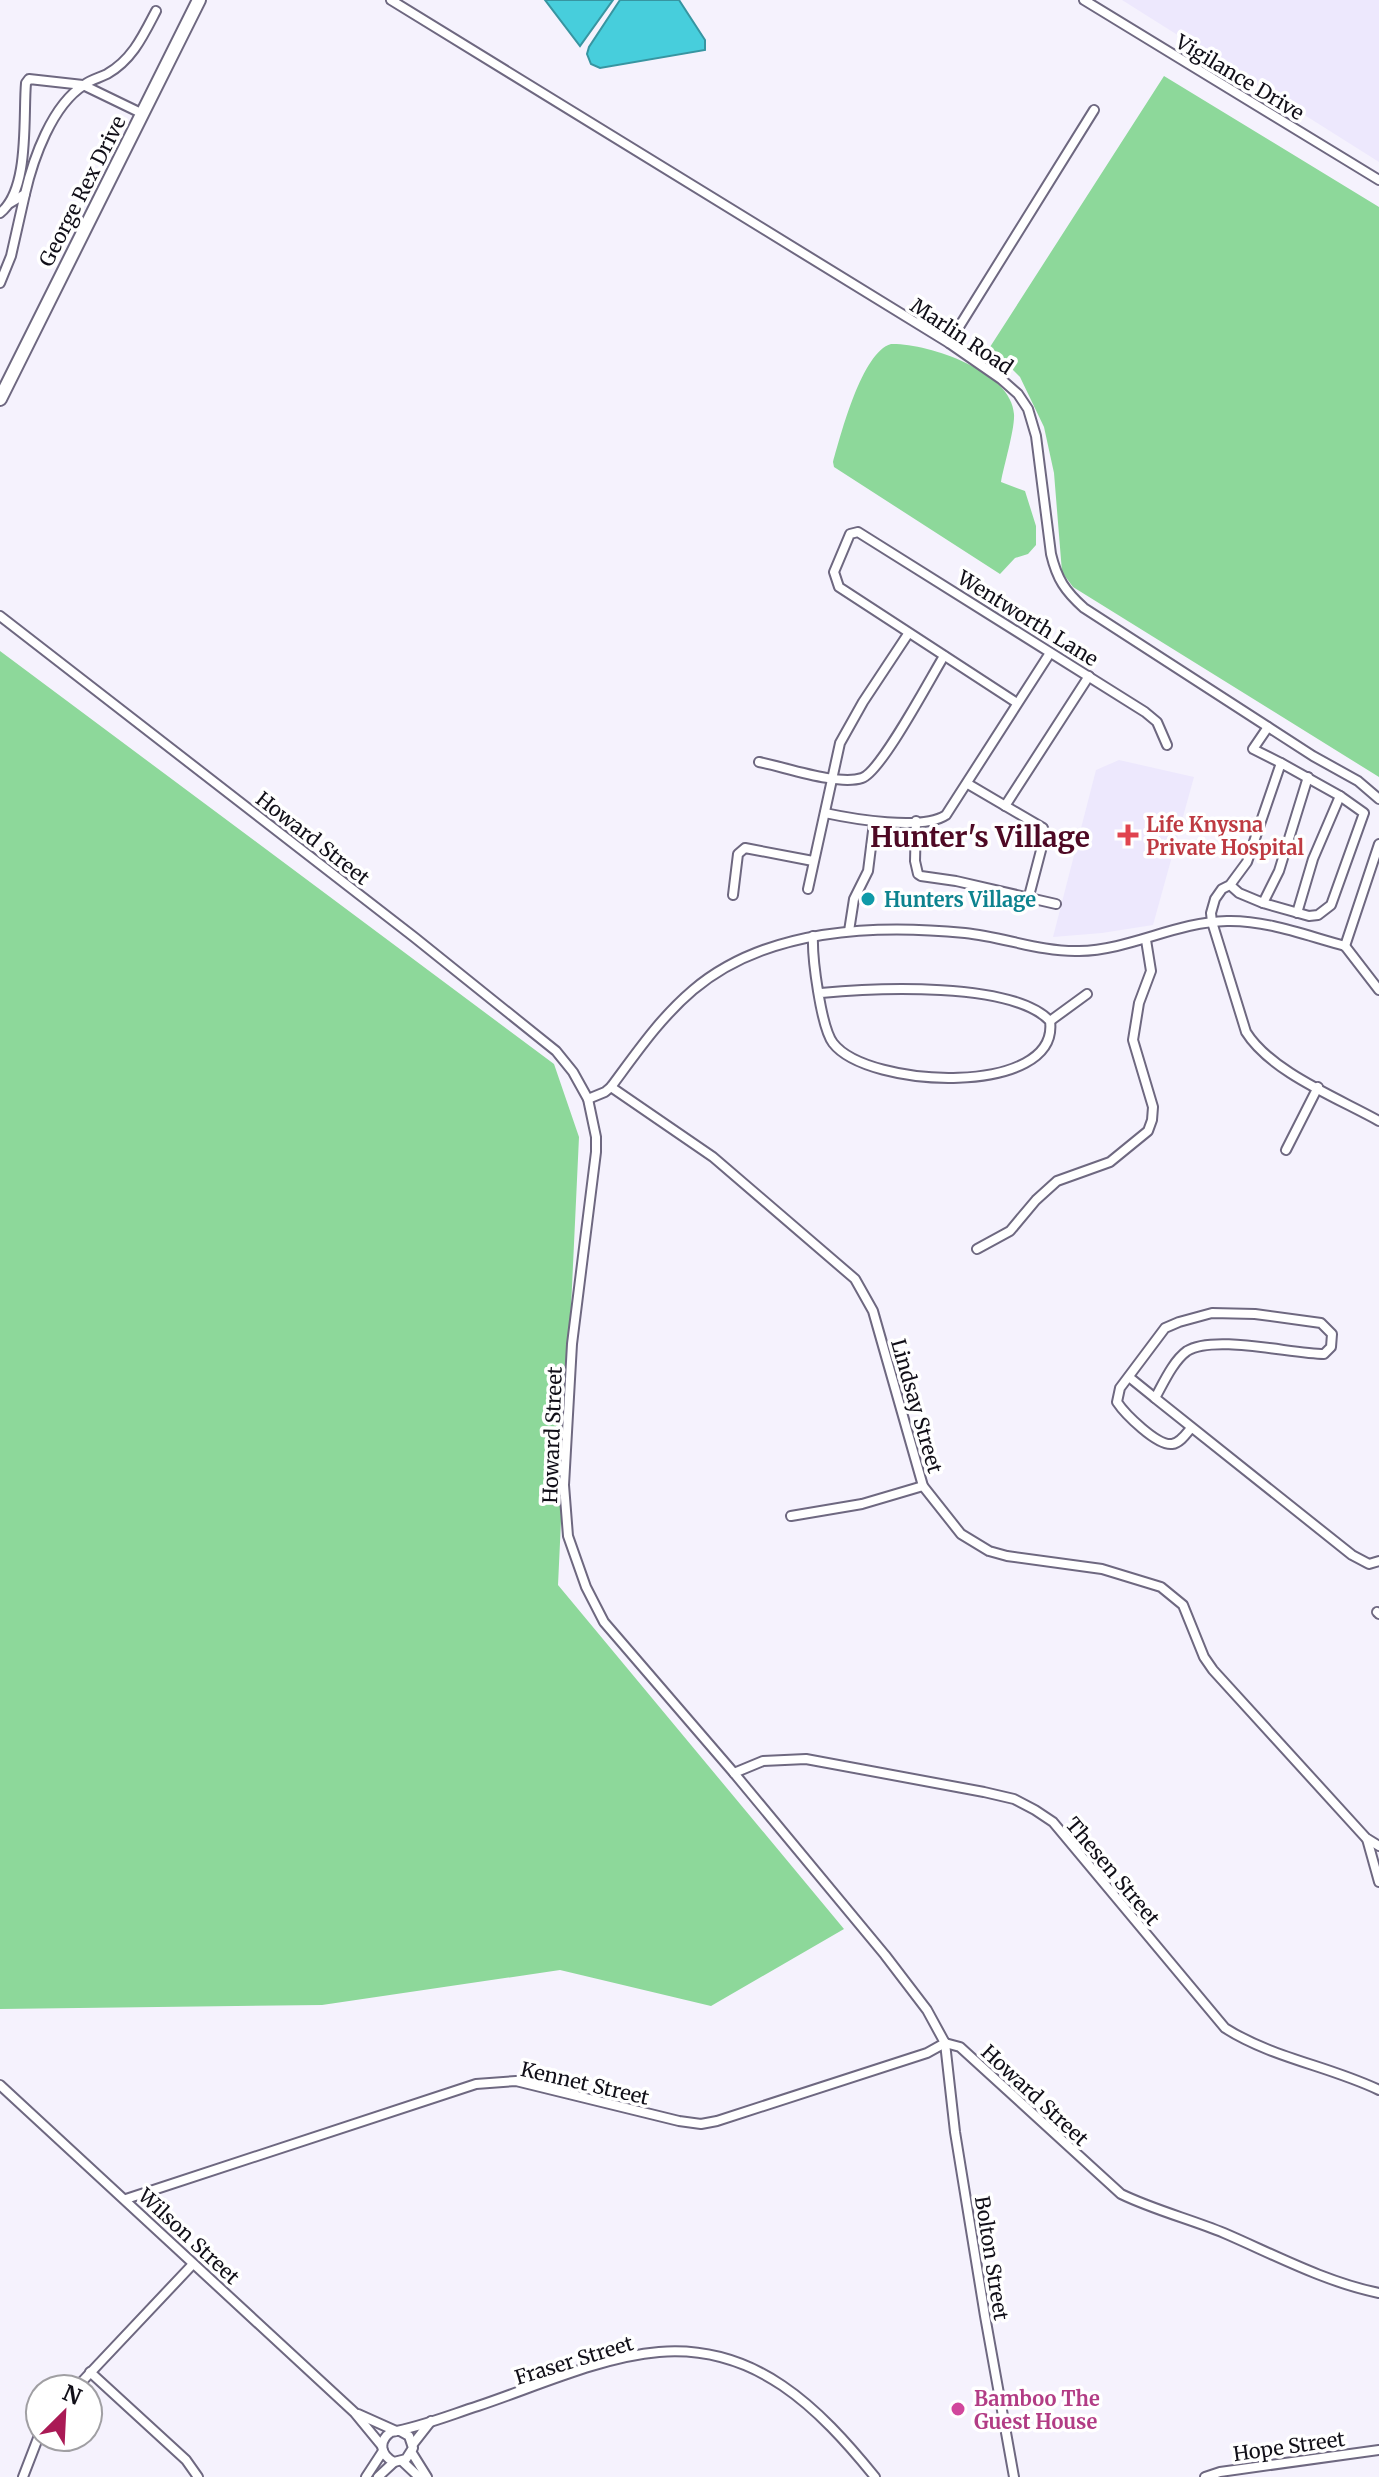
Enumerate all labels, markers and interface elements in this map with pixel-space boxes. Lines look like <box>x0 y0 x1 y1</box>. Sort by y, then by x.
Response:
street label: Vigilance Drive <box>1170 28 1309 125</box>
street label: George Rex Drive <box>33 111 131 271</box>
street label: Marlin Road <box>906 293 1018 379</box>
street label: Wentworth Lane <box>952 564 1103 671</box>
street label: Howard Street <box>251 786 375 890</box>
place label: Life Knysna Private Hospital <box>1146 812 1305 860</box>
district label: Hunter's Village <box>870 819 1090 855</box>
marker: Life Knysna Private Hospital <box>1117 824 1139 846</box>
place label: Hunters Village <box>884 887 1036 912</box>
marker: Hunters Village <box>859 890 877 908</box>
street label: Lindsay Street <box>886 1336 948 1476</box>
street label: Howard Street <box>537 1366 567 1504</box>
street label: Thesen Street <box>1061 1812 1166 1930</box>
street label: Howard Street <box>976 2039 1094 2151</box>
street label: Kennet Street <box>518 2056 652 2110</box>
street label: Wilson Street <box>132 2182 245 2289</box>
street label: Bolton Street <box>970 2194 1014 2322</box>
street label: Fraser Street <box>512 2330 636 2390</box>
north arrow <box>24 2373 104 2453</box>
text: N <box>58 2378 86 2411</box>
place label: Bamboo The Guest House <box>974 2386 1100 2434</box>
marker: Bamboo The Guest House <box>949 2400 967 2418</box>
street label: Hope Street <box>1231 2426 1347 2466</box>

